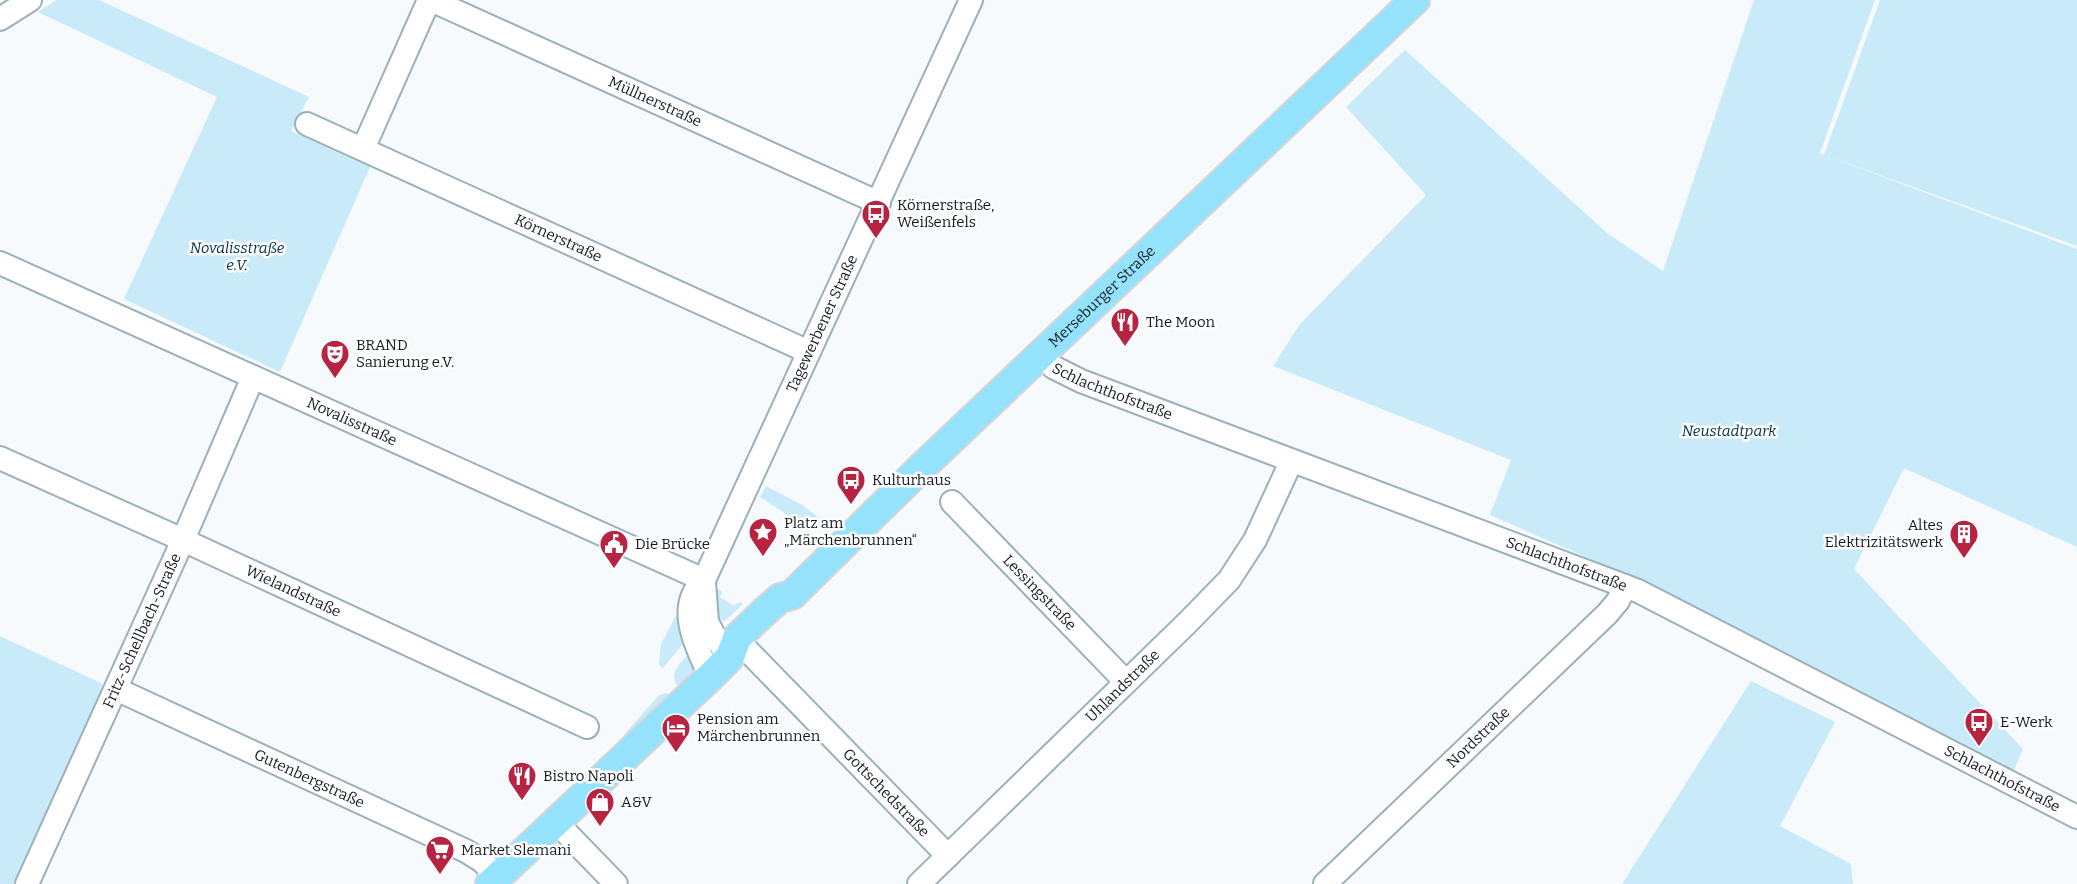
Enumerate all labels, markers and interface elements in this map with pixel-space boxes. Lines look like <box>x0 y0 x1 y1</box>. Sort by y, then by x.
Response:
street label: Müllnerstraße <box>606 73 704 130</box>
place label: Körnerstraße, Weißenfels <box>897 196 994 231</box>
bus stop icon: Körnerstraße, Weißenfels <box>860 198 892 240</box>
street label: Körnerstraße <box>512 210 605 266</box>
park label: Novalisstraße e.V. <box>190 239 285 274</box>
street label: Merseburger Straße <box>1045 242 1159 351</box>
street label: Tagewerbener Straße <box>783 252 861 395</box>
restaurant icon: The Moon <box>1109 306 1141 348</box>
place label: The Moon <box>1146 313 1216 331</box>
place label: BRAND Sanierung e.V. <box>356 336 454 371</box>
theatre icon: BRAND Sanierung e.V. <box>319 338 351 380</box>
street label: Schlachthofstraße <box>1049 359 1175 424</box>
street label: Novalisstraße <box>304 393 400 450</box>
park label: Neustadtpark <box>1682 422 1777 440</box>
bus stop icon: Kulturhaus <box>835 464 867 506</box>
place label: Kulturhaus <box>872 471 951 489</box>
place label: Platz am „Märchenbrunnen“ <box>784 514 917 549</box>
place icon: Platz am „Märchenbrunnen“ <box>747 516 779 558</box>
place label: Altes Elektrizitätswerk <box>1824 516 1943 551</box>
building icon: Altes Elektrizitätswerk <box>1948 518 1980 560</box>
public building icon: Die Brücke <box>598 528 630 570</box>
street label: Schlachthofstraße <box>1504 533 1630 595</box>
place label: Die Brücke <box>635 535 710 553</box>
street label: Fritz-Schellbach-Straße <box>99 551 185 711</box>
street label: Lessingstraße <box>999 551 1080 634</box>
street label: Wielandstraße <box>243 561 344 621</box>
street label: Uhlandstraße <box>1082 646 1163 726</box>
street label: Nordstraße <box>1443 703 1513 772</box>
bus stop icon: E-Werk <box>1963 706 1995 748</box>
place label: Pension am Märchenbrunnen <box>697 710 821 745</box>
hotel icon: Pension am Märchenbrunnen <box>660 712 692 754</box>
place label: E-Werk <box>2000 713 2053 731</box>
street label: Schlachthofstraße <box>1941 741 2063 816</box>
street label: Gutenbergstraße <box>251 745 367 812</box>
street label: Gottschedstraße <box>839 745 933 841</box>
restaurant icon: Bistro Napoli <box>506 760 538 802</box>
place label: Bistro Napoli <box>543 767 634 785</box>
shop icon: A&V <box>584 786 616 828</box>
place label: A&V <box>621 793 652 811</box>
supermarket icon: Market Slemani <box>424 834 456 876</box>
place label: Market Slemani <box>461 841 572 859</box>

